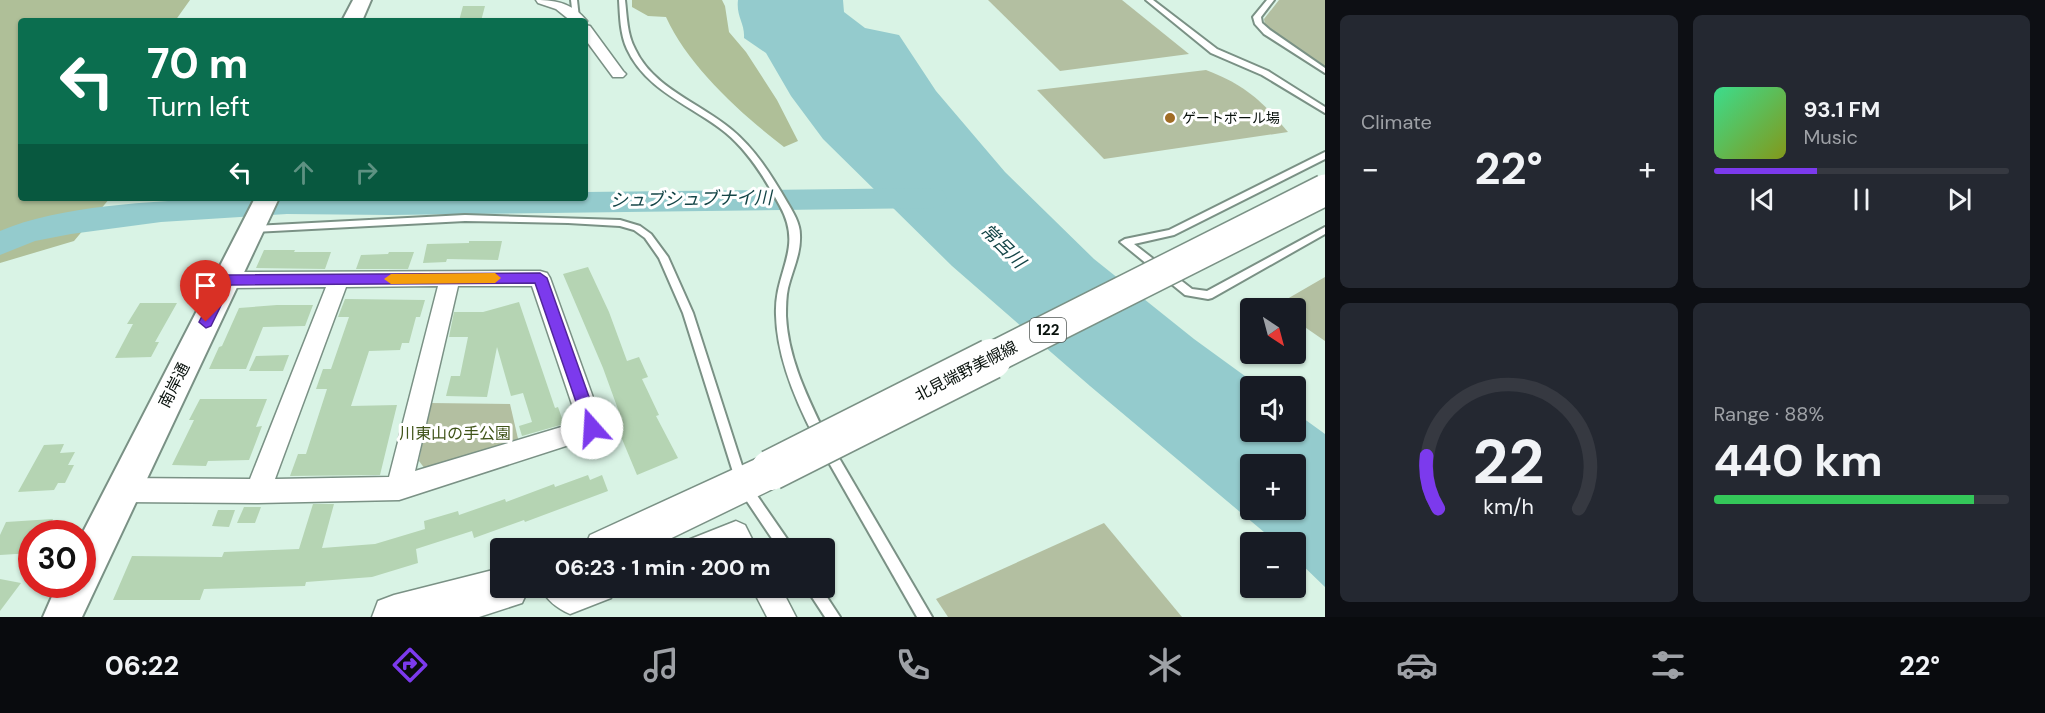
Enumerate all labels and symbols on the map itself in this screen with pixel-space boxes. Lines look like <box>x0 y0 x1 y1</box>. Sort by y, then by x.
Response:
place label: ゲートボール場 <box>1182 109 1280 127</box>
marker: ゲートボール場 <box>1163 111 1177 125</box>
water label: シュブシュブナイ川 <box>610 186 774 212</box>
water label: 常呂川 <box>975 218 1032 275</box>
pin <box>180 260 231 322</box>
north arrow <box>1240 298 1306 364</box>
road number: 122 <box>1030 318 1066 342</box>
street label: 北見端野美幌線 <box>911 336 1021 406</box>
street label: 南岸通 <box>154 359 194 411</box>
position arrow <box>560 396 624 460</box>
park label: 川東山の手公園 <box>399 423 511 444</box>
speed limit sign: 30 <box>18 520 96 598</box>

